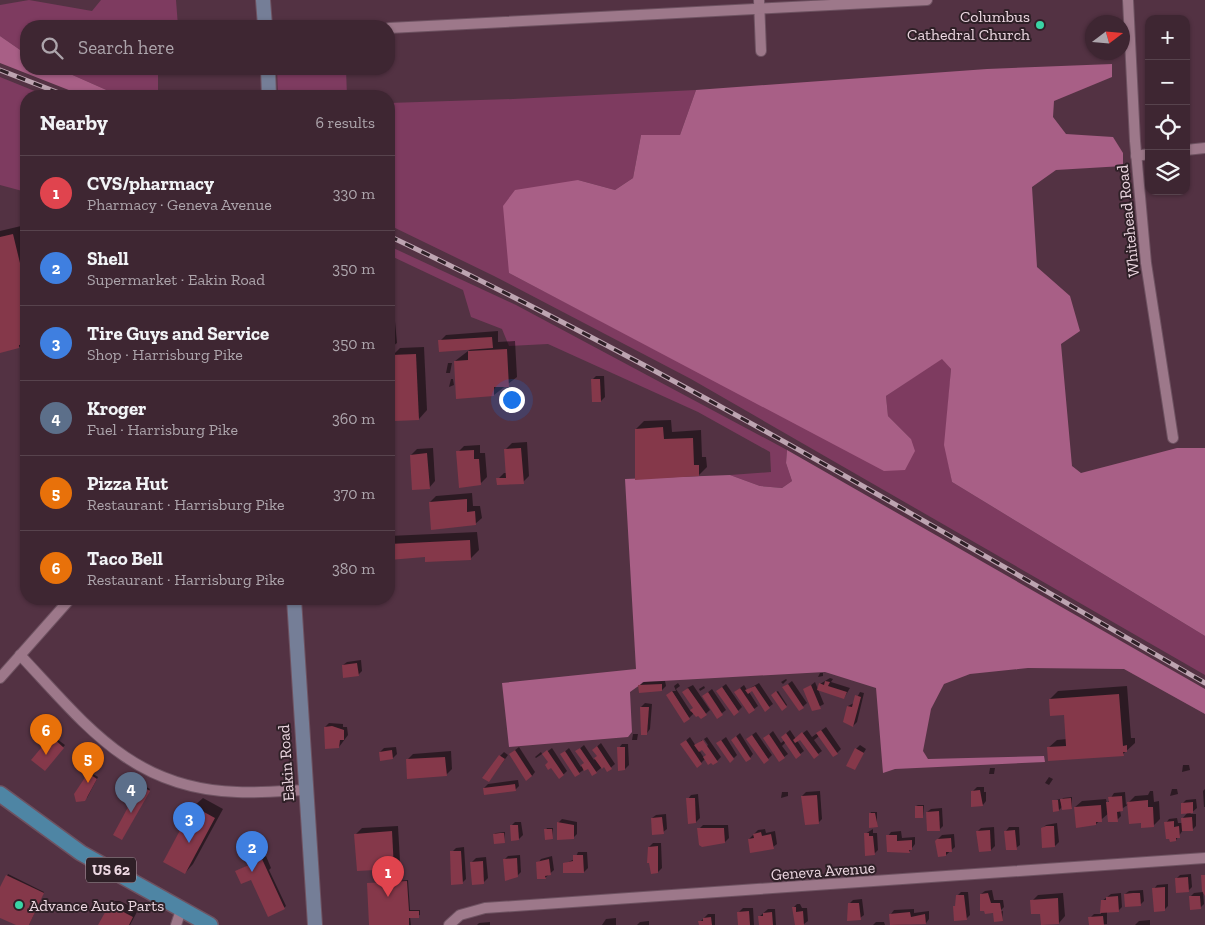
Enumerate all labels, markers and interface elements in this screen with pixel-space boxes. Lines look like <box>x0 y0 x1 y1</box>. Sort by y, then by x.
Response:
place label: Columbus Cathedral Church <box>907 7 1030 44</box>
north arrow <box>1085 15 1130 60</box>
map controls <box>1145 15 1190 195</box>
button: + <box>1145 15 1190 60</box>
marker: Columbus Cathedral Church <box>1034 19 1046 31</box>
search box <box>20 20 395 75</box>
icon: search <box>38 34 66 62</box>
text: Search here <box>78 36 174 59</box>
button: − <box>1145 60 1190 105</box>
button: locate <box>1145 105 1190 150</box>
text: Nearby <box>40 110 108 135</box>
text: 6 results <box>315 113 375 132</box>
button: layers <box>1145 150 1190 195</box>
street label: Whitehead Road <box>1113 164 1143 278</box>
text: CVS/pharmacy <box>87 172 214 195</box>
text: 1 <box>53 184 59 203</box>
text: 330 m <box>333 184 375 203</box>
text: Pharmacy · Geneva Avenue <box>87 195 272 214</box>
text: Shell <box>87 247 129 270</box>
text: 2 <box>52 259 60 278</box>
text: 350 m <box>332 259 375 278</box>
text: Supermarket · Eakin Road <box>87 270 265 289</box>
text: Tire Guys and Service <box>87 322 269 345</box>
text: 3 <box>52 334 60 353</box>
text: 350 m <box>332 334 375 353</box>
text: Shop · Harrisburg Pike <box>87 345 243 364</box>
your location <box>499 387 525 413</box>
text: Kroger <box>87 397 146 420</box>
text: 4 <box>51 409 61 428</box>
text: 360 m <box>332 409 375 428</box>
text: Fuel · Harrisburg Pike <box>87 420 238 439</box>
text: Pizza Hut <box>87 472 168 495</box>
text: 5 <box>52 484 60 503</box>
text: 370 m <box>333 484 375 503</box>
text: Restaurant · Harrisburg Pike <box>87 495 285 514</box>
text: Taco Bell <box>87 547 163 570</box>
text: 6 <box>52 559 60 578</box>
text: 380 m <box>332 559 375 578</box>
text: Restaurant · Harrisburg Pike <box>87 570 285 589</box>
pin: 6 <box>30 714 62 755</box>
street label: Eakin Road <box>274 724 298 802</box>
pin: 5 <box>72 742 104 783</box>
pin: 4 <box>115 772 147 813</box>
pin: 3 <box>173 802 205 843</box>
pin: 2 <box>236 831 268 872</box>
pin: 1 <box>372 856 404 897</box>
road number: US 62 <box>86 858 136 882</box>
street label: Geneva Avenue <box>770 858 876 884</box>
place label: Advance Auto Parts <box>29 896 164 915</box>
marker: Advance Auto Parts <box>13 899 25 911</box>

